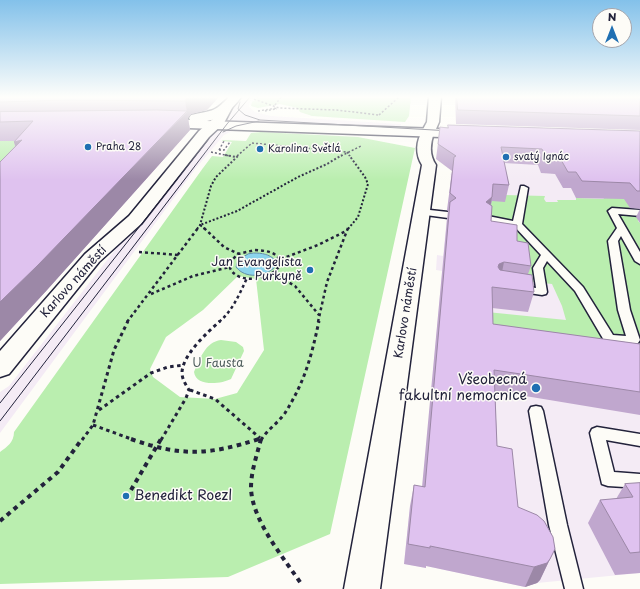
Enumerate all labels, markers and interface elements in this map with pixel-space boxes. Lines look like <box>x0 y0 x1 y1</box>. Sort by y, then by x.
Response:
north arrow <box>592 8 632 48</box>
text: N <box>608 8 616 25</box>
place label: Praha 28 <box>96 141 141 153</box>
marker: Praha 28 <box>83 142 93 152</box>
place label: Karolina Světlá <box>268 143 341 155</box>
marker: Karolina Světlá <box>255 144 265 154</box>
place label: svatý Ignác <box>514 151 569 163</box>
marker: svatý Ignác <box>501 152 511 162</box>
street label: Karlovo náměstí <box>38 243 110 321</box>
place label: Jan Evangelista Purkyně <box>211 256 302 284</box>
marker: Jan Evangelista Purkyně <box>305 265 315 275</box>
street label: Karlovo náměstí <box>392 267 420 359</box>
park label: U Fausta <box>192 357 244 371</box>
place label: Všeobecná fakultní nemocnice <box>399 372 527 404</box>
marker: Všeobecná fakultní nemocnice <box>530 382 542 394</box>
place label: Benedikt Roezl <box>134 488 232 504</box>
marker: Benedikt Roezl <box>121 491 131 501</box>

